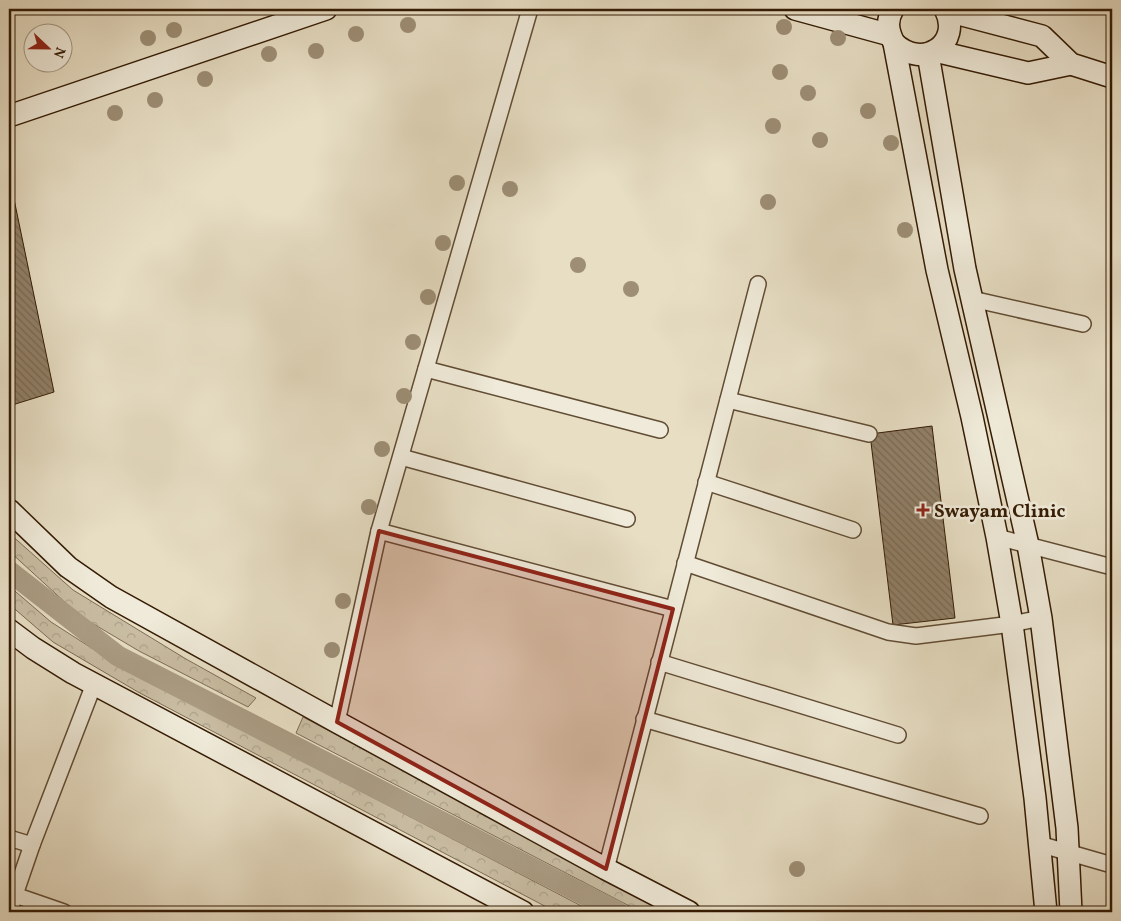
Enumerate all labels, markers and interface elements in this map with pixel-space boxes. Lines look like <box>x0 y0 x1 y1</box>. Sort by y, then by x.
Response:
north arrow <box>22 22 72 72</box>
text: N <box>48 44 69 61</box>
place label: Swayam Clinic <box>934 499 1065 525</box>
marker: Swayam Clinic <box>916 503 930 517</box>

